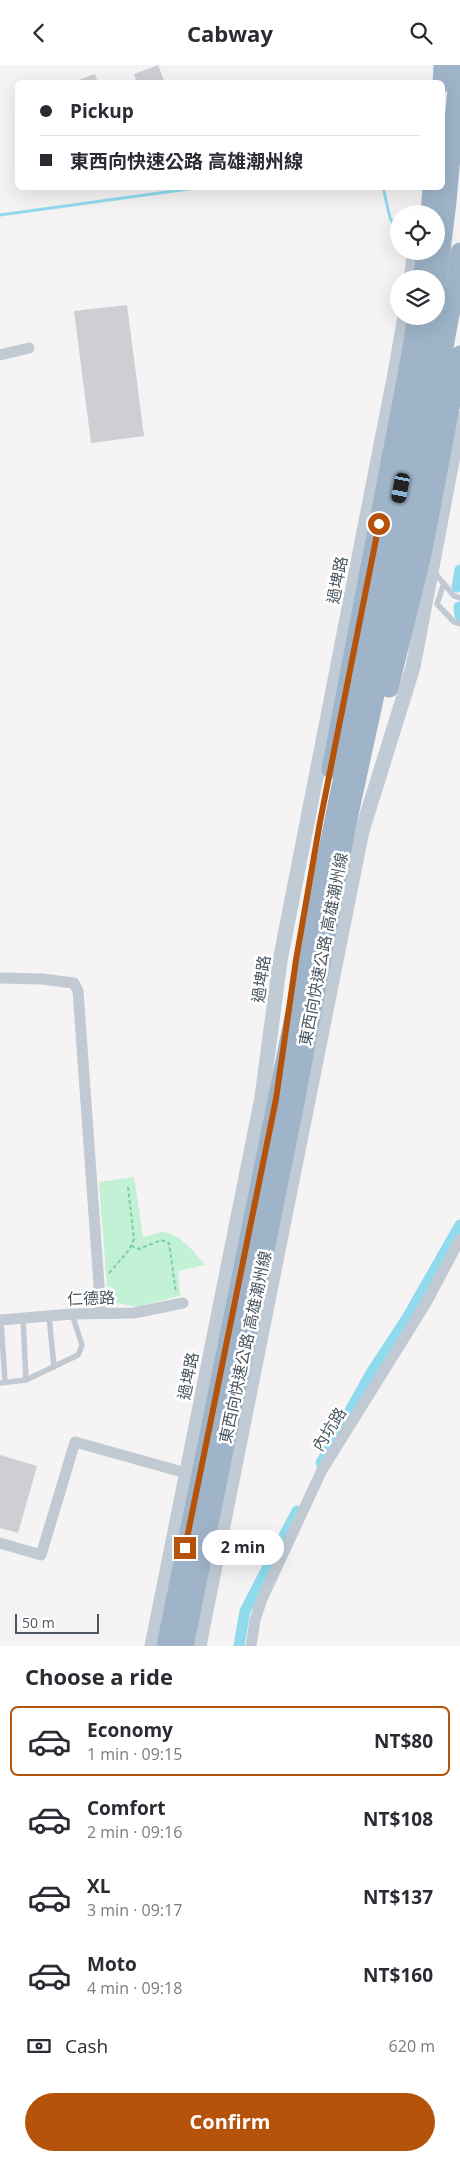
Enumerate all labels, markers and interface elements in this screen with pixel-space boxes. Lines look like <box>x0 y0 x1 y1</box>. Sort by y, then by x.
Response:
text: Cabway <box>187 18 273 48</box>
icon: back <box>25 19 53 47</box>
icon: search <box>407 19 435 47</box>
text: Pickup <box>70 98 134 124</box>
text: 東西向快速公路 高雄潮州線 <box>70 148 303 174</box>
map controls <box>390 205 445 325</box>
button: locate <box>390 205 445 260</box>
button: layers <box>390 270 445 325</box>
car <box>390 472 411 504</box>
route start <box>368 513 390 535</box>
street label: 過埤路 <box>322 554 352 606</box>
street label: 東西向快速公路 高雄潮州線 <box>293 851 353 1047</box>
street label: 過埤路 <box>247 954 275 1004</box>
street label: 東西向快速公路 高雄潮州線 <box>214 1249 276 1445</box>
street label: 仁德路 <box>67 1286 115 1310</box>
street label: 過埤路 <box>173 1350 203 1402</box>
street label: 內坑路 <box>307 1403 351 1455</box>
callout: 2 min <box>202 1531 285 1565</box>
text: 2 min <box>221 1536 265 1558</box>
route end <box>174 1537 196 1559</box>
scale bar <box>15 1611 99 1634</box>
text: 50 m <box>22 1613 55 1632</box>
text: Choose a ride <box>25 1661 173 1691</box>
text: Economy <box>87 1717 173 1743</box>
icon: car <box>27 1719 72 1764</box>
text: NT$80 <box>374 1728 433 1754</box>
text: 1 min · 09:15 <box>87 1743 182 1765</box>
text: Comfort <box>87 1795 166 1821</box>
icon: car <box>27 1797 72 1842</box>
text: NT$108 <box>363 1806 433 1832</box>
text: 2 min · 09:16 <box>87 1821 182 1843</box>
text: XL <box>87 1873 110 1899</box>
icon: car <box>27 1875 72 1920</box>
text: NT$137 <box>363 1884 433 1910</box>
text: 3 min · 09:17 <box>87 1899 182 1921</box>
text: Moto <box>87 1951 137 1977</box>
icon: car <box>27 1953 72 1998</box>
text: NT$160 <box>363 1962 433 1988</box>
text: 4 min · 09:18 <box>87 1977 182 1999</box>
icon: cash <box>25 2032 53 2060</box>
text: Cash <box>65 2033 108 2059</box>
text: 620 m <box>389 2035 435 2057</box>
button: Confirm <box>25 2093 435 2151</box>

